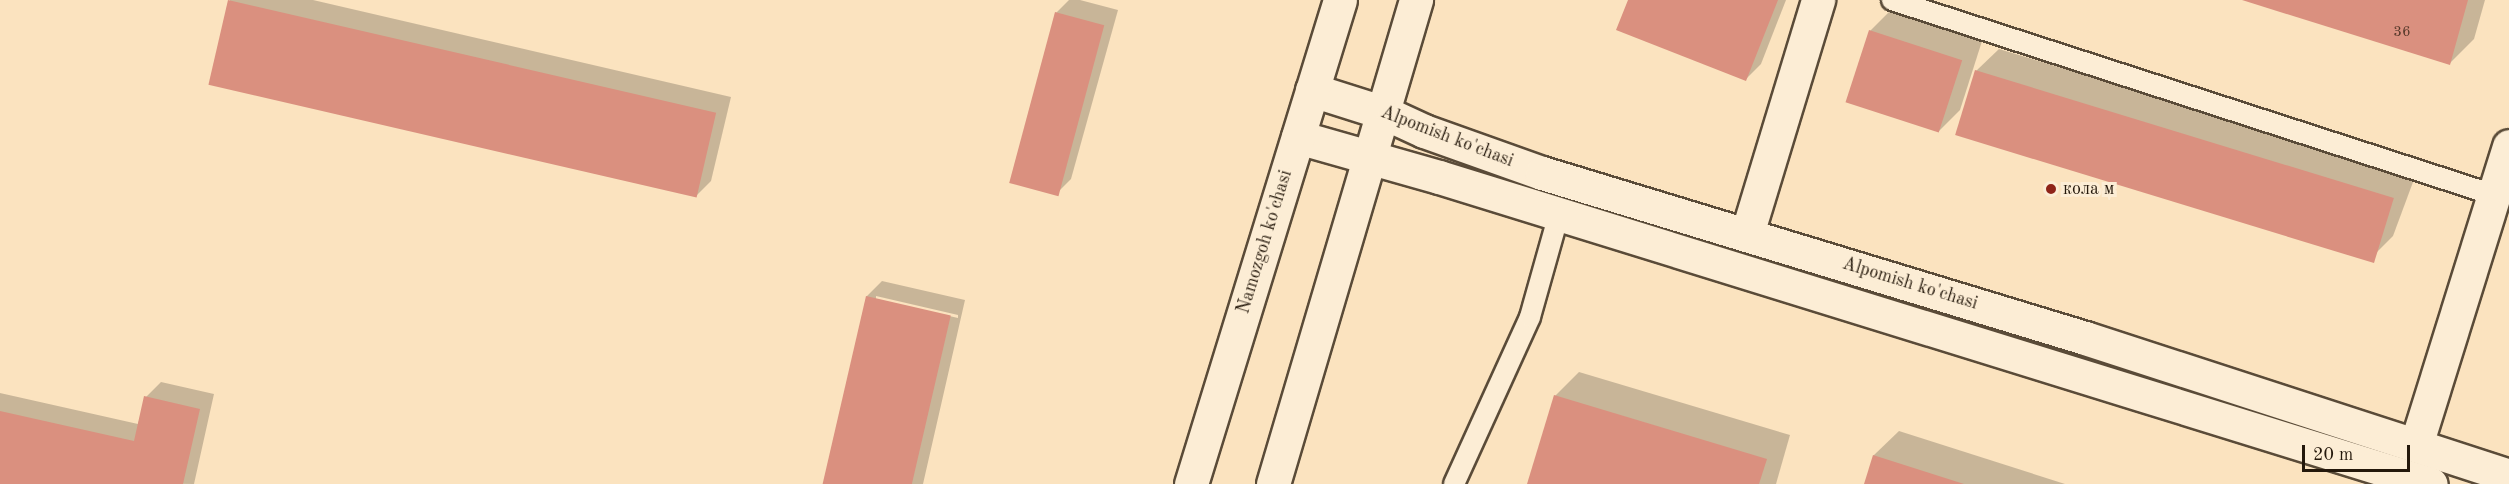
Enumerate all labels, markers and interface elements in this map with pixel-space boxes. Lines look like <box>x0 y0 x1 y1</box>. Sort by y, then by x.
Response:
house number: 36 <box>2393 24 2411 42</box>
street label: Alpomish ko'chasi <box>1378 102 1516 172</box>
street label: Namozgoh ko'chasi <box>1233 168 1297 316</box>
place label: кола м <box>2063 178 2114 200</box>
marker: кола м <box>2044 182 2058 196</box>
street label: Alpomish ko'chasi <box>1840 253 1980 315</box>
scale bar <box>2305 433 2413 471</box>
text: 20 m <box>2313 446 2353 464</box>

